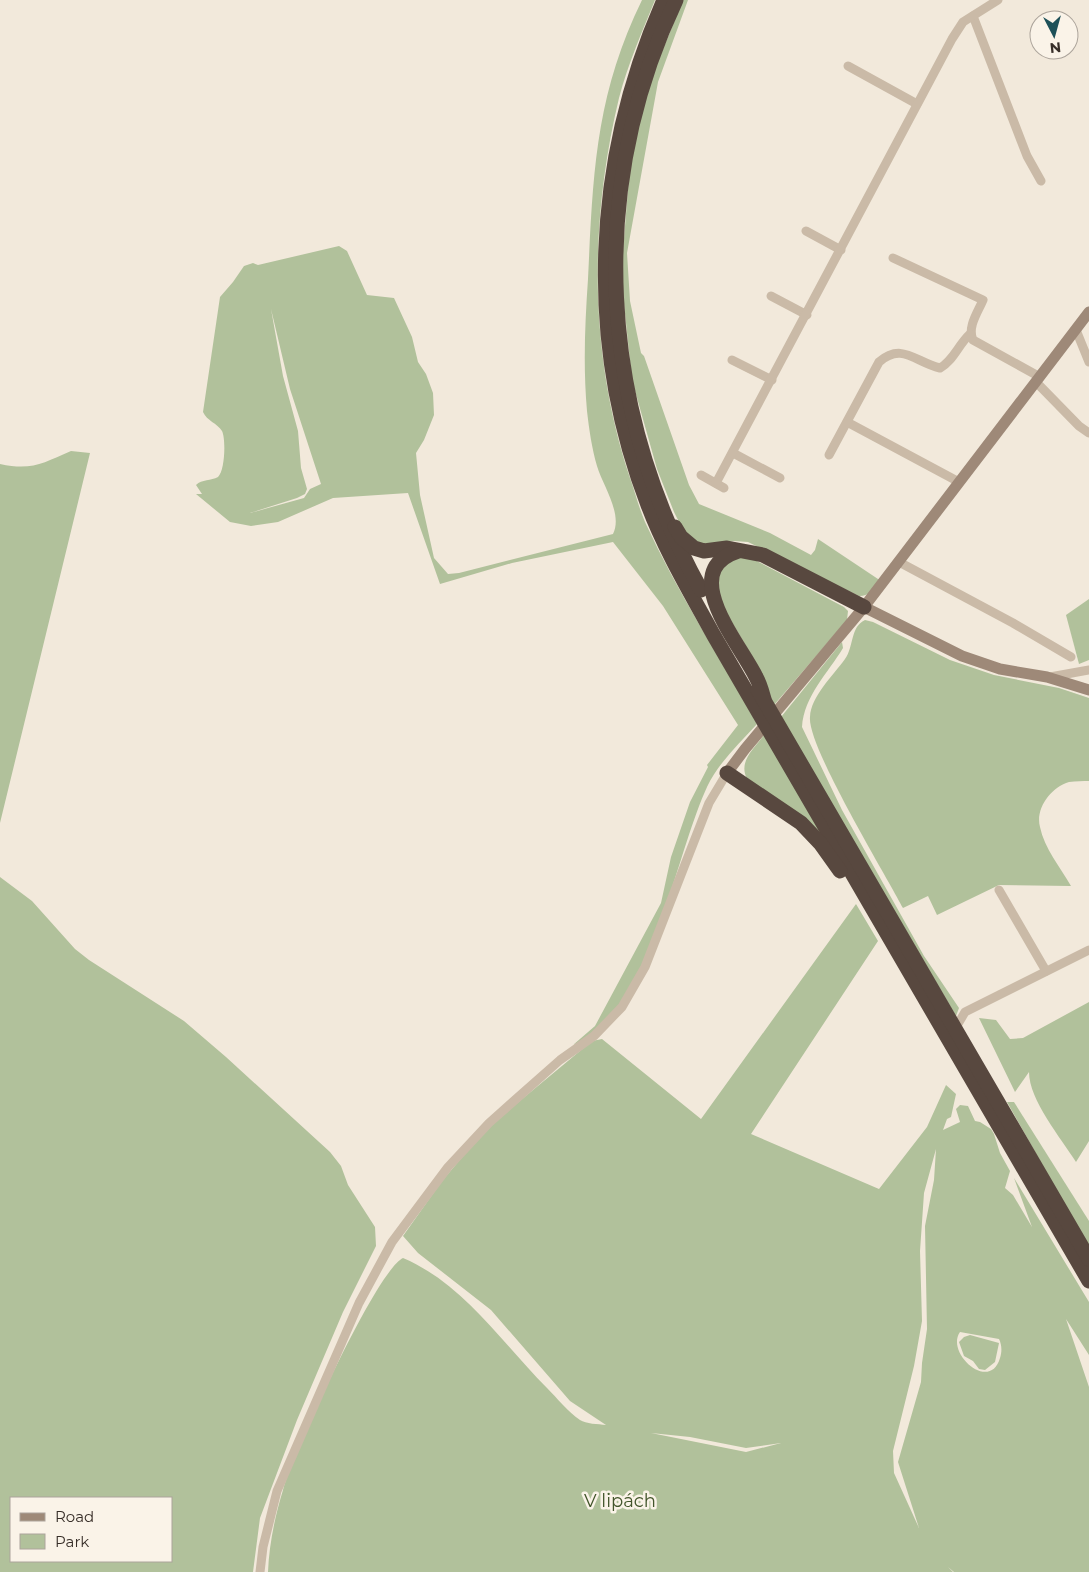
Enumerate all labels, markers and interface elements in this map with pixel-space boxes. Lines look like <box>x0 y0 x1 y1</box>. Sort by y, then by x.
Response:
north arrow <box>1029 10 1079 60</box>
text: N <box>1049 38 1062 57</box>
park label: V lipách <box>584 1490 656 1512</box>
legend <box>10 1497 172 1562</box>
text: Road <box>55 1507 94 1526</box>
text: Park <box>55 1532 89 1551</box>

